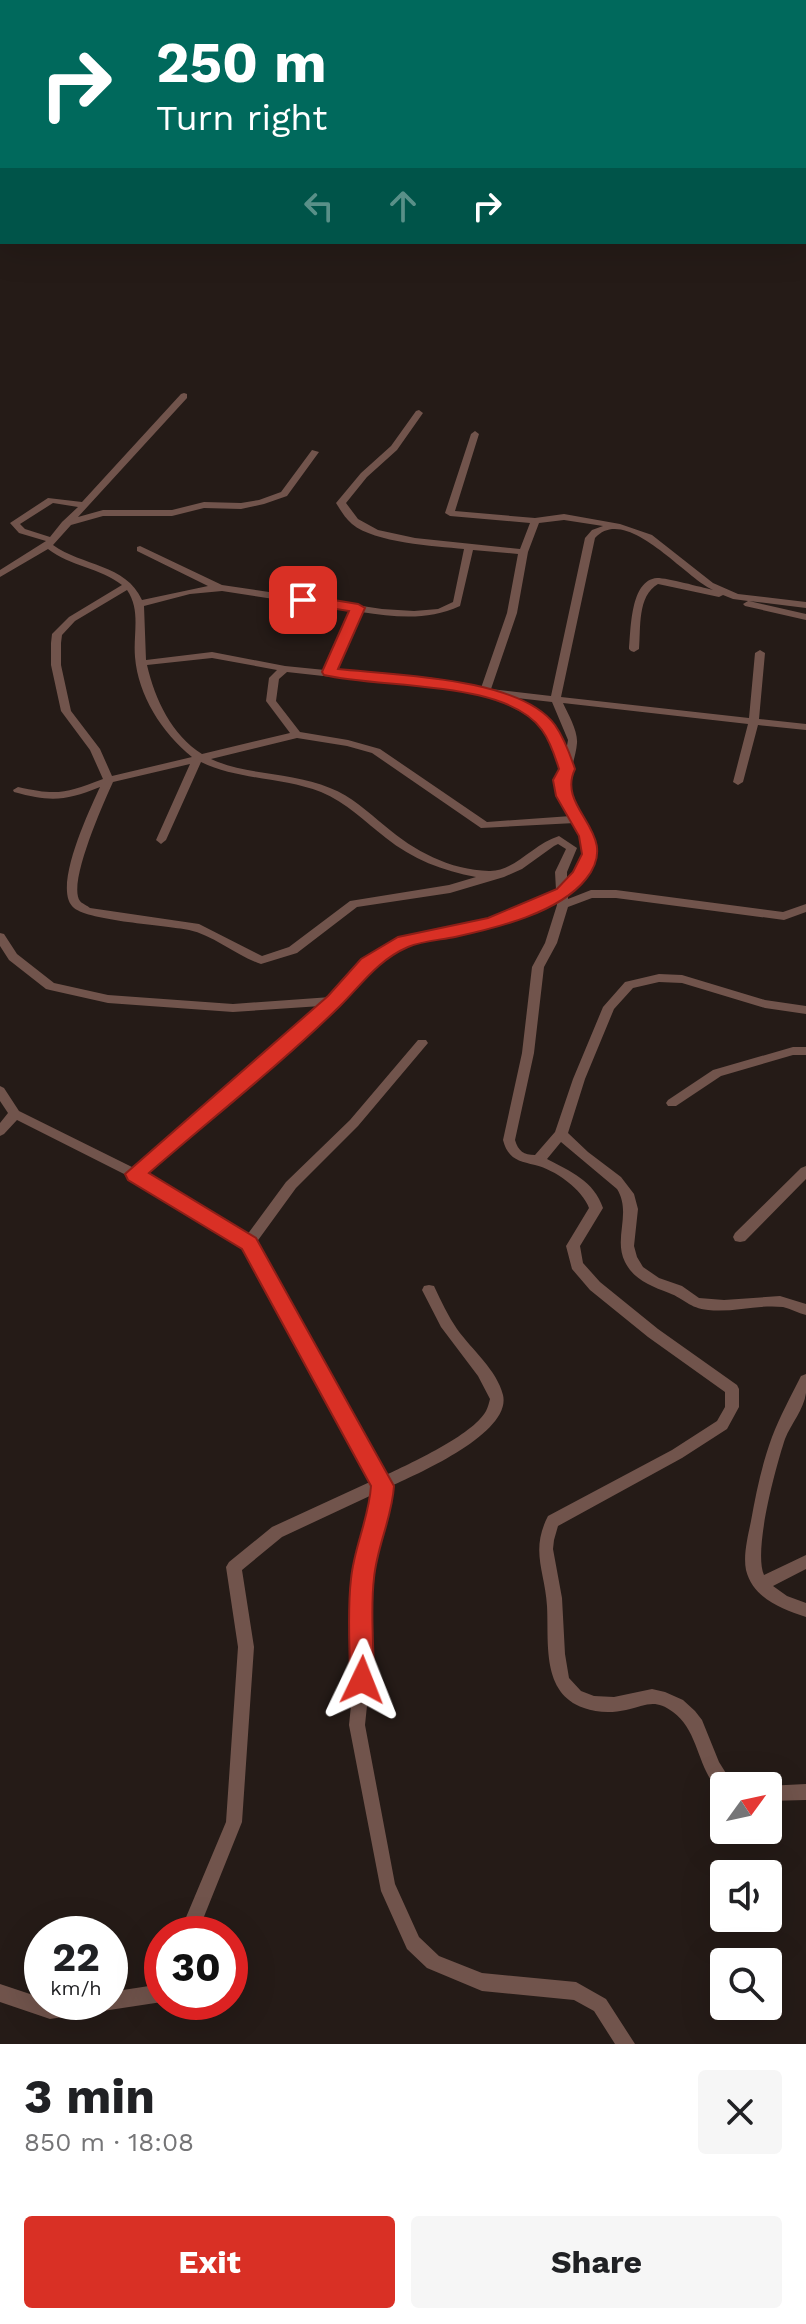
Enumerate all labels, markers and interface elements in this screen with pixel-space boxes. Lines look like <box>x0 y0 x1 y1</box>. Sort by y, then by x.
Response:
text: 250 m <box>156 30 327 96</box>
icon: right <box>24 32 128 136</box>
text: Turn right <box>156 97 327 139</box>
icon: left <box>297 184 341 228</box>
icon: ahead <box>381 184 425 228</box>
icon: right <box>465 184 509 228</box>
pin <box>269 566 337 634</box>
icon: arrive <box>281 578 325 622</box>
position arrow <box>320 1638 404 1722</box>
north arrow <box>710 1772 782 1844</box>
map controls <box>710 1772 782 2020</box>
button: sound <box>710 1860 782 1932</box>
speed limit sign: 30 <box>144 1916 248 2020</box>
text: 22 <box>52 1934 100 1981</box>
button: search <box>710 1948 782 2020</box>
text: km/h <box>50 1976 102 2000</box>
text: 3 min <box>24 2068 155 2125</box>
button: close <box>698 2070 782 2154</box>
text: 850 m · 18:08 <box>24 2127 194 2157</box>
button: Exit <box>24 2216 395 2308</box>
button: Share <box>411 2216 782 2308</box>

